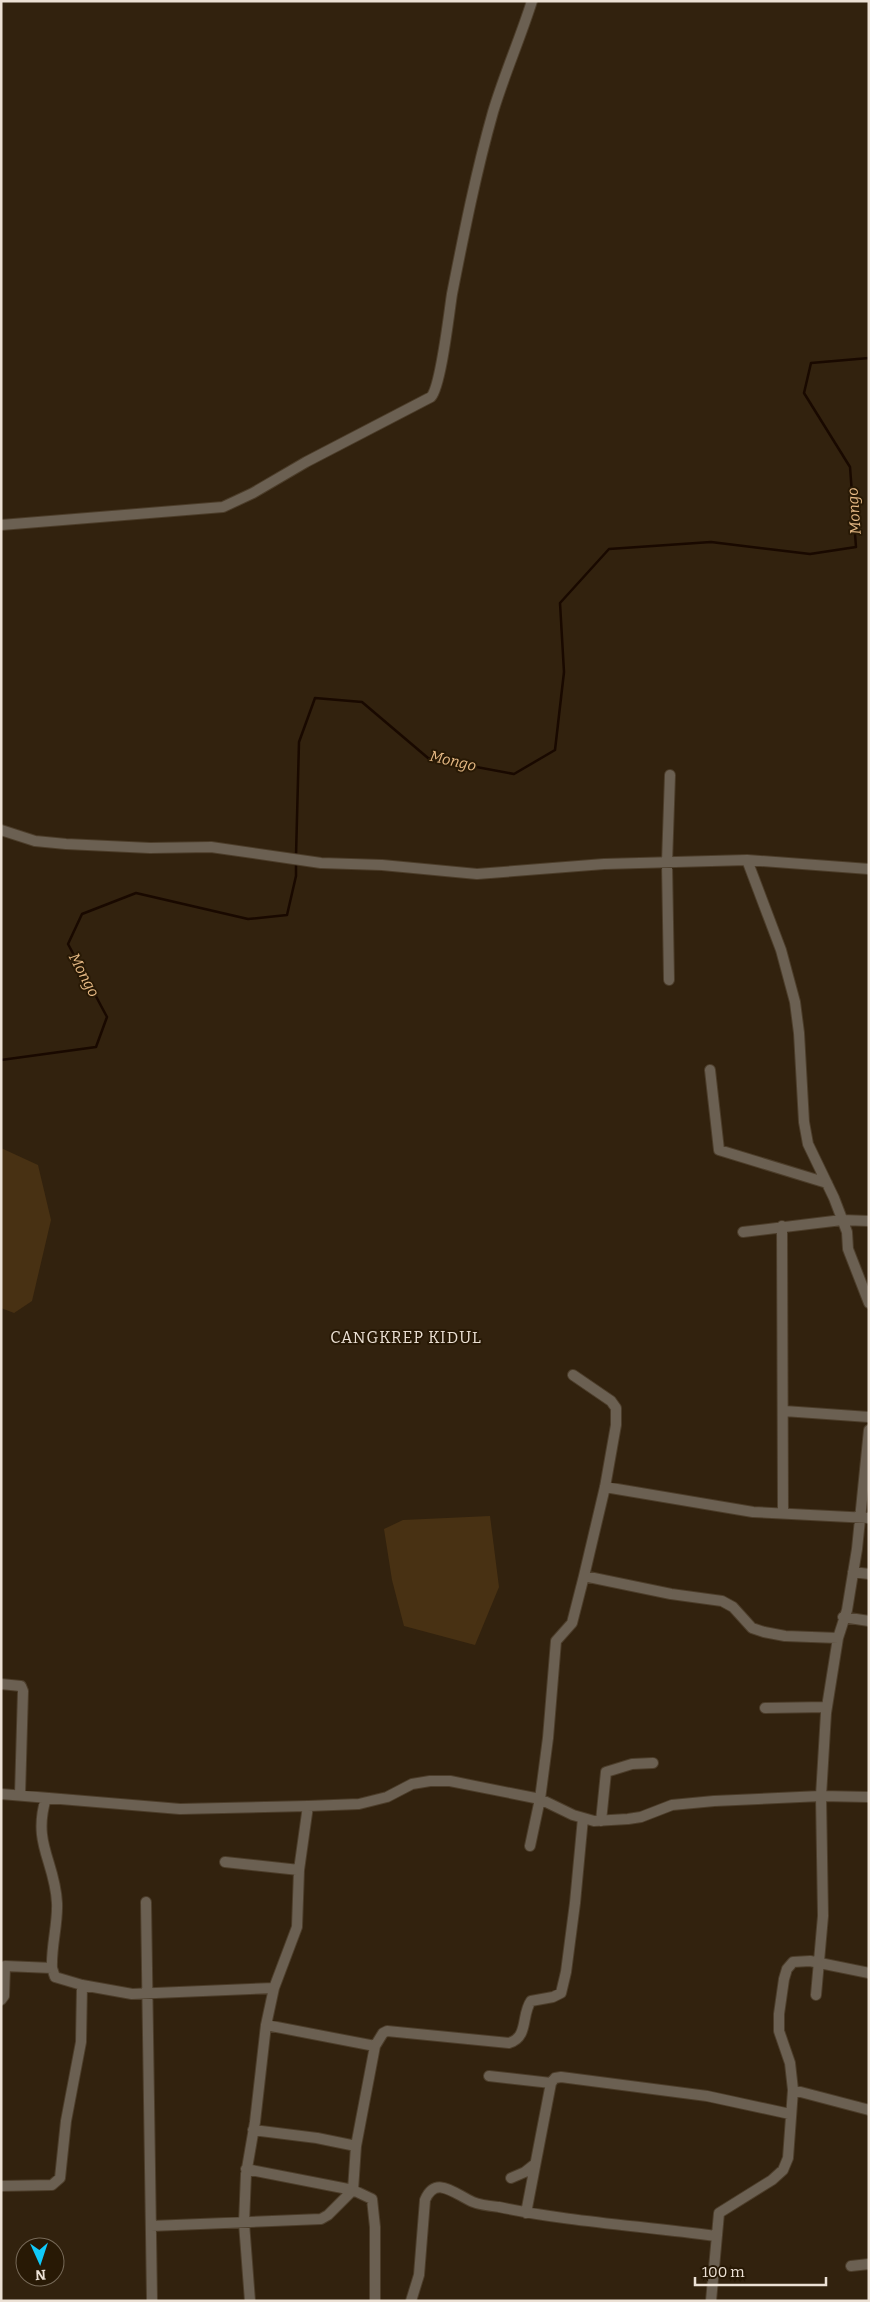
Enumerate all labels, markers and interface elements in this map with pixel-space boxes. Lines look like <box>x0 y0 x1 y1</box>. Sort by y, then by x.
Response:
water label: Mongo <box>843 487 865 535</box>
water label: Mongo <box>428 747 478 775</box>
water label: Mongo <box>65 950 103 1000</box>
district label: CANGKREP KIDUL <box>330 1328 482 1347</box>
north arrow <box>15 2237 65 2287</box>
scale bar <box>695 2254 826 2286</box>
text: 100 m <box>702 2263 745 2281</box>
text: N <box>35 2266 46 2283</box>

